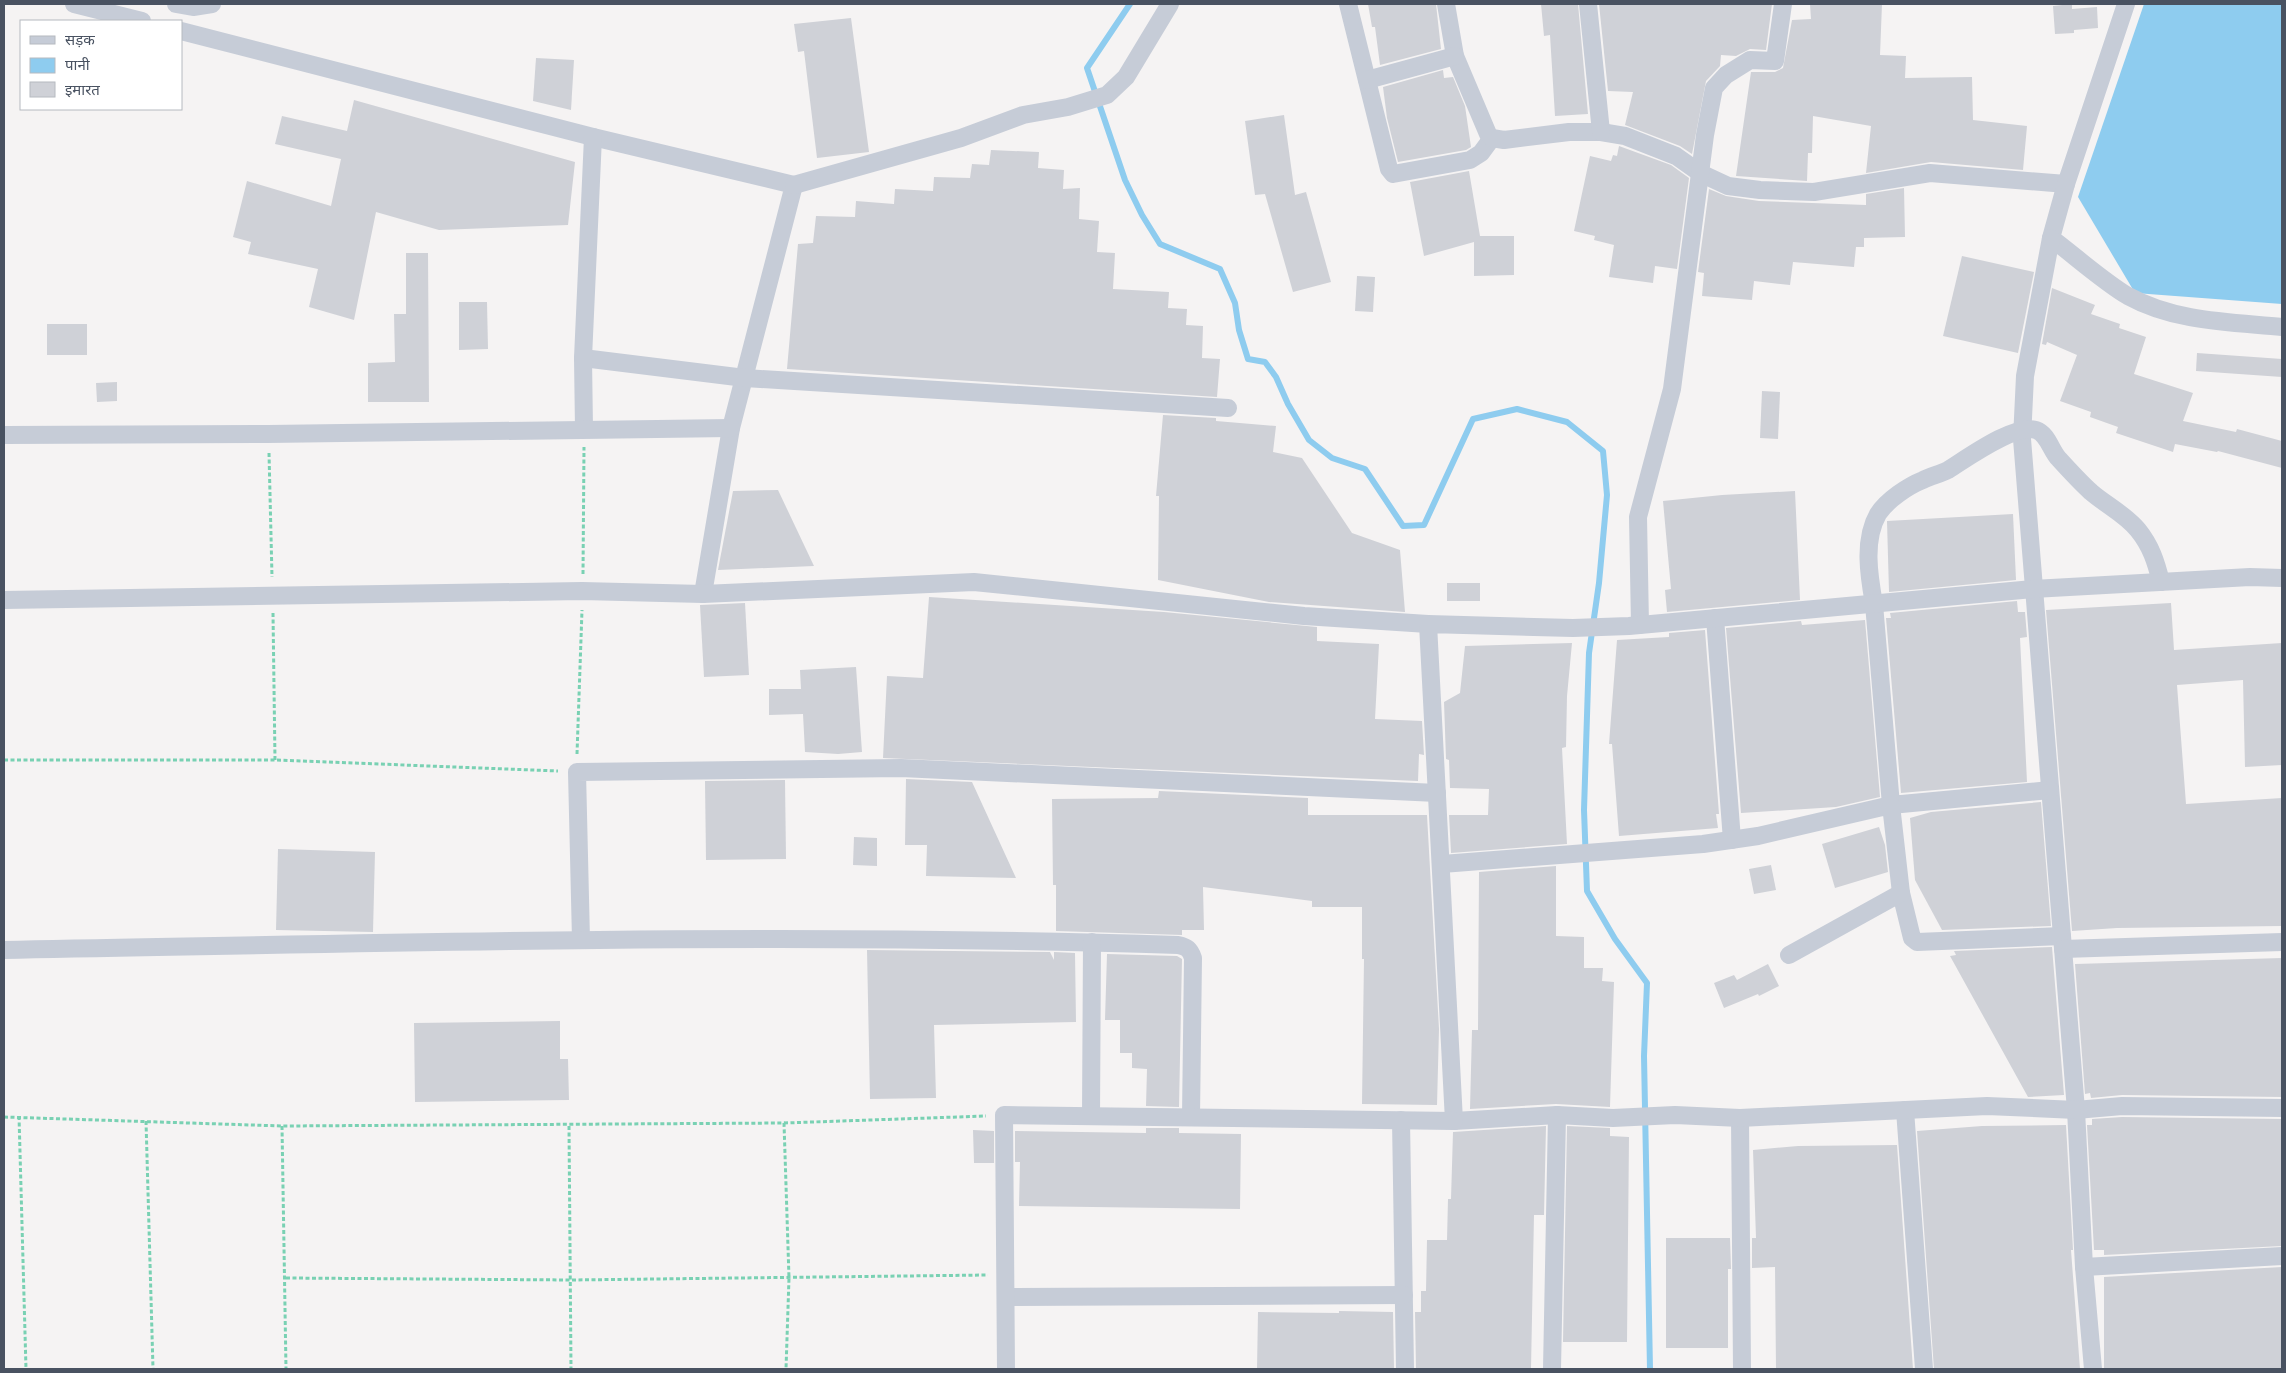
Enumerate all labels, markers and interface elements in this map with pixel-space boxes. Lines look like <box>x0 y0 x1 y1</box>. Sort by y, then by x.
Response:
legend <box>20 20 182 110</box>
text: सड़क <box>65 31 95 49</box>
text: पानी <box>65 56 91 74</box>
text: इमारत <box>65 81 100 99</box>

